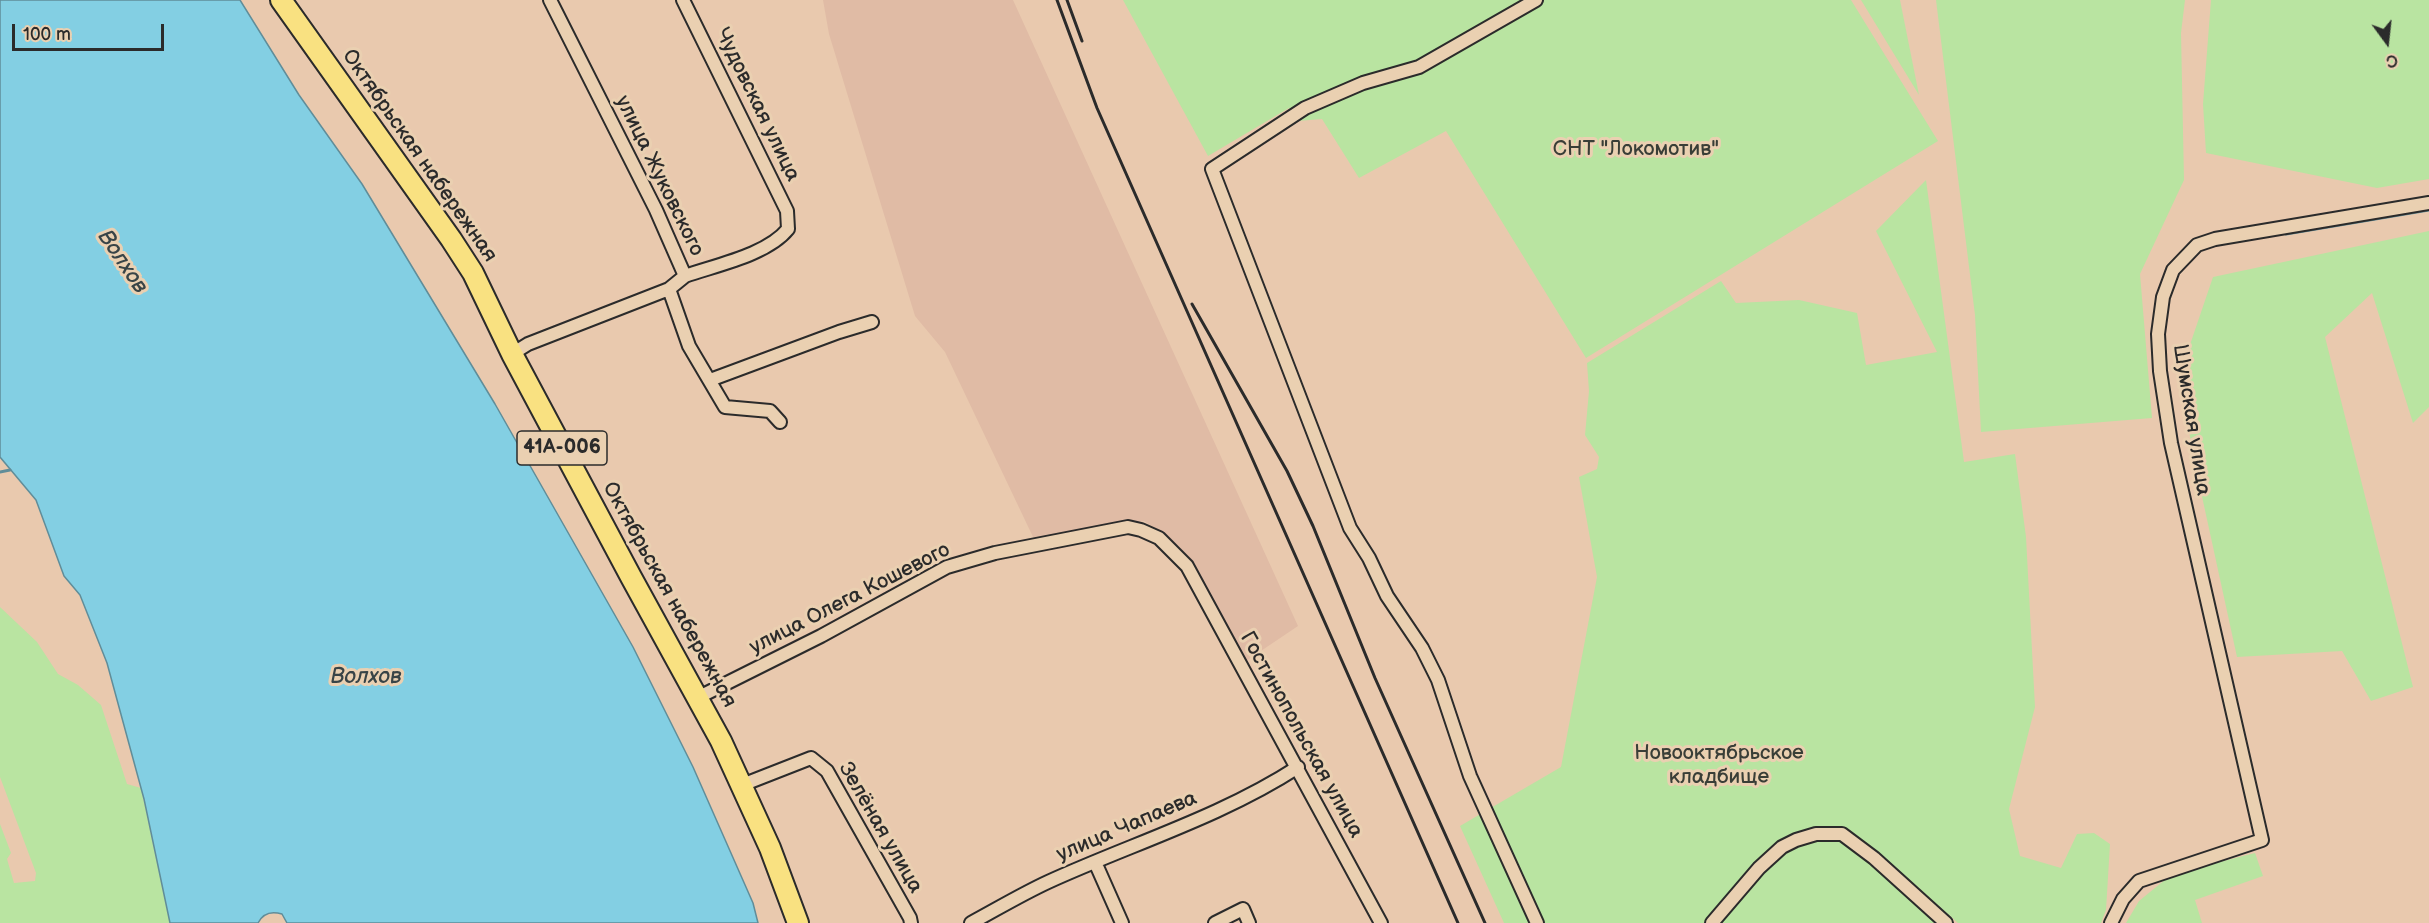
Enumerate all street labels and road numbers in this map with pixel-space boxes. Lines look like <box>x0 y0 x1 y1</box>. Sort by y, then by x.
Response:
street label: Чудовская улица <box>709 24 805 186</box>
street label: Октябрьская набережная <box>336 45 502 267</box>
street label: улица Жуковского <box>609 92 709 260</box>
street label: Шумская улица <box>2167 343 2215 497</box>
road number: 41А-006 <box>517 431 607 465</box>
street label: Октябрьская набережная <box>596 478 742 712</box>
street label: улица Олега Кошевого <box>746 538 954 660</box>
street label: Гостинопольская улица <box>1234 628 1368 842</box>
street label: Зелёная улица <box>832 758 928 898</box>
street label: улица Чапаева <box>1053 786 1201 868</box>

